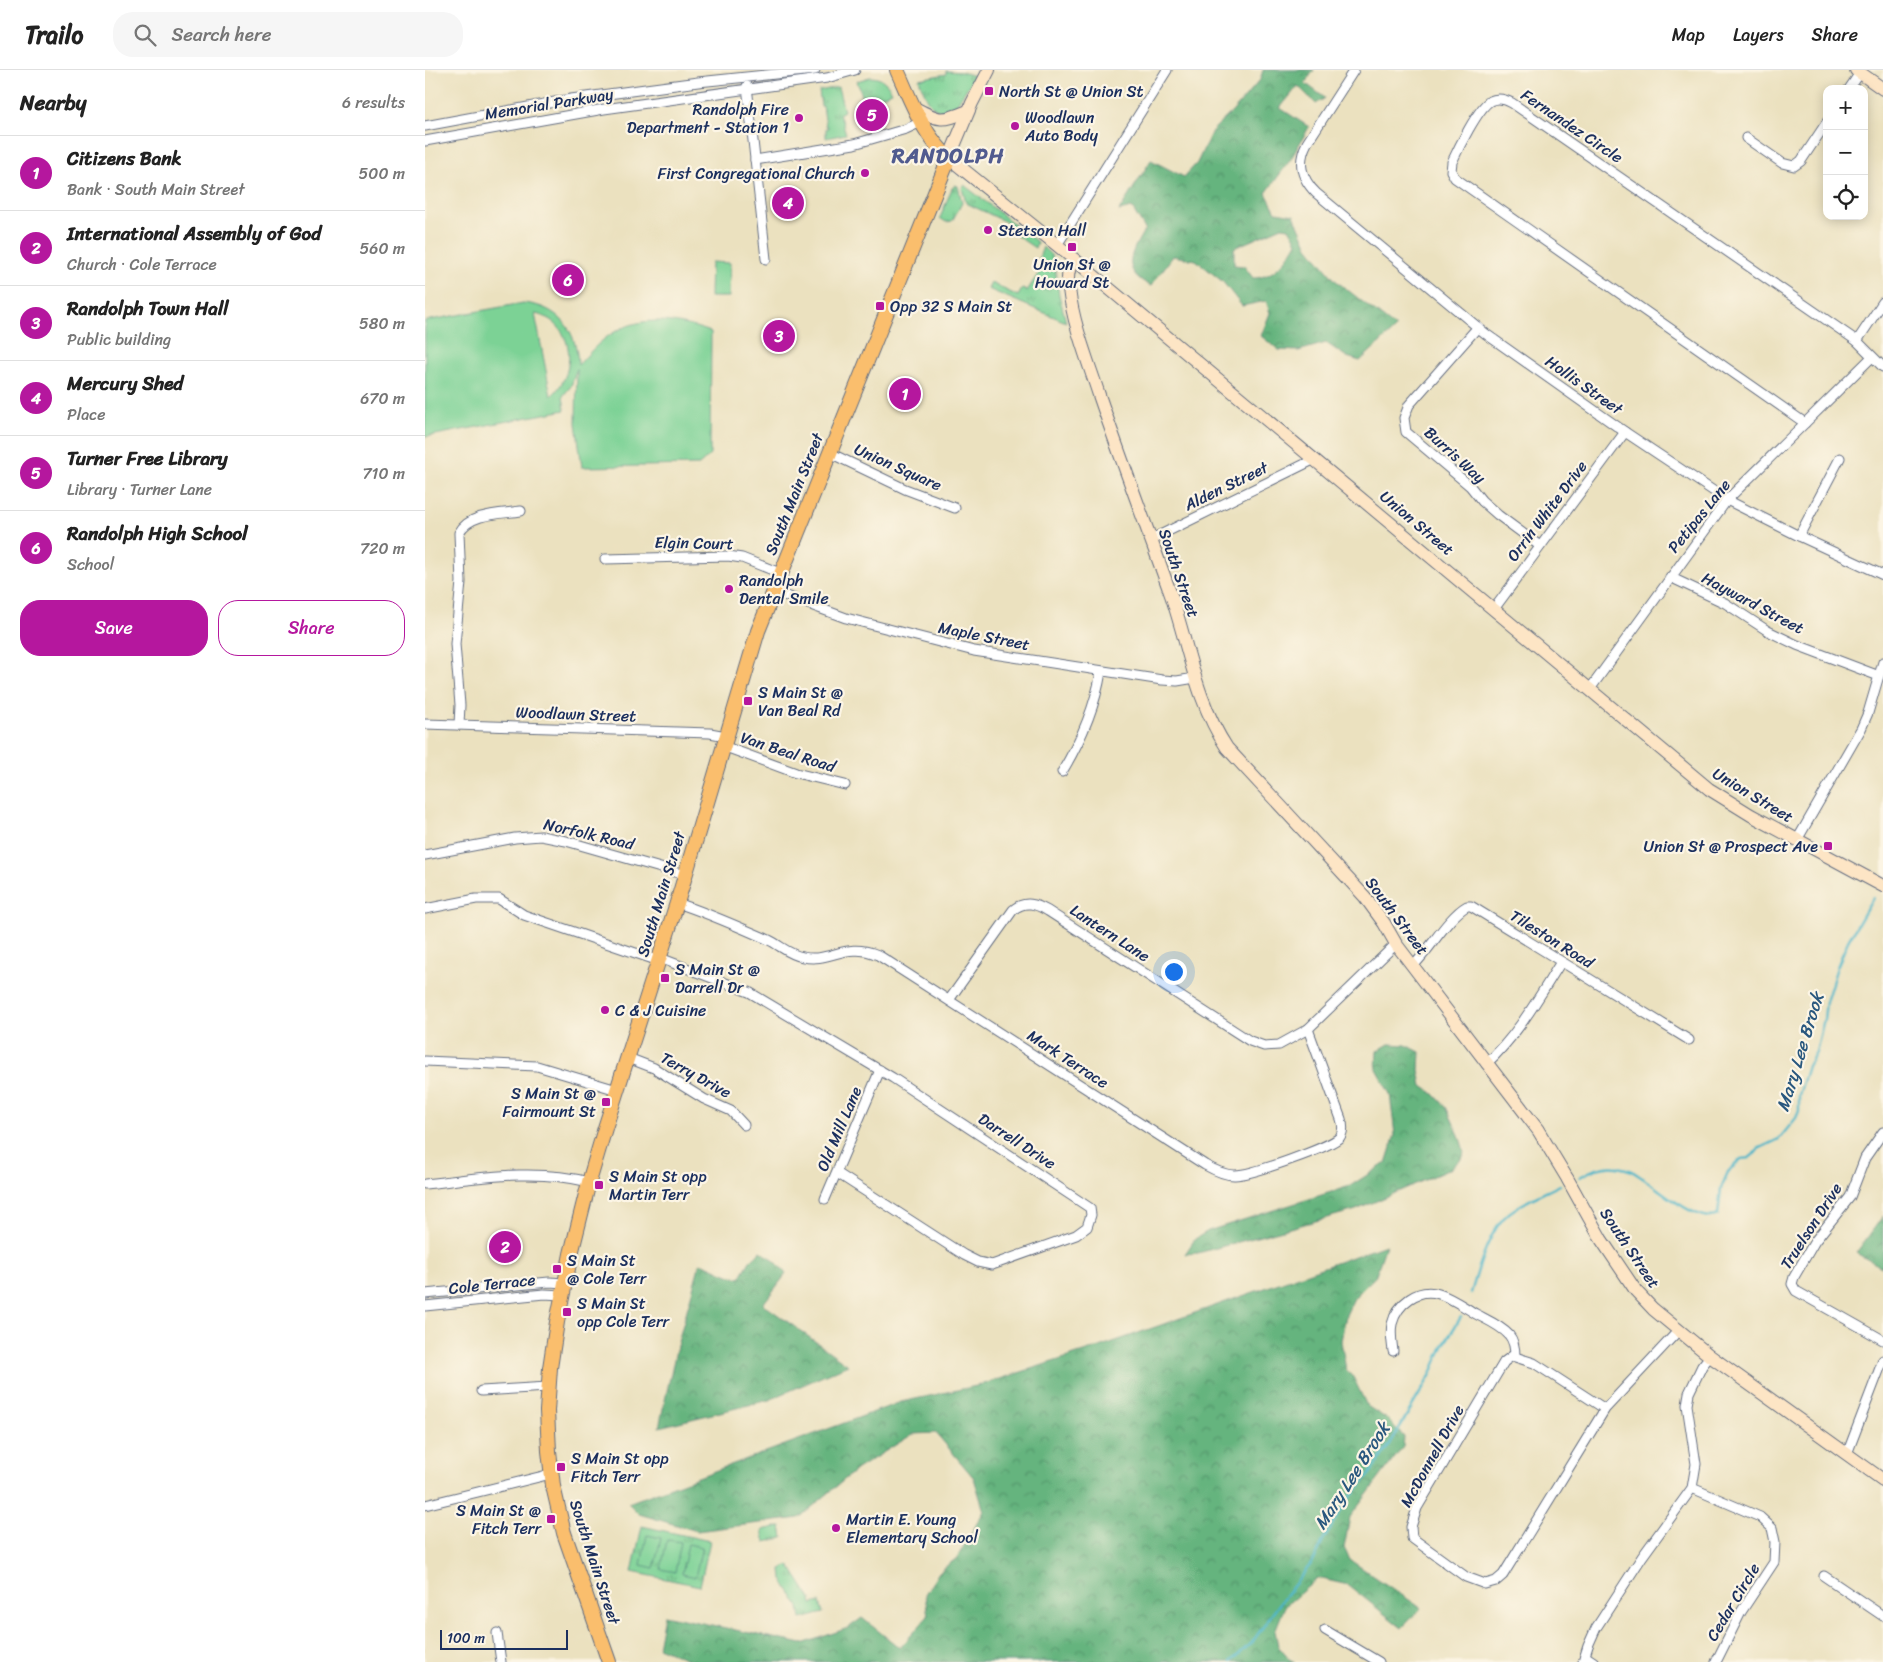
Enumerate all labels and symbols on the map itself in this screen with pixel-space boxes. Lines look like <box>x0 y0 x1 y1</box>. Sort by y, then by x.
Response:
place label: North St @ Union St <box>999 77 1144 106</box>
street label: Memorial Parkway <box>483 79 616 128</box>
street label: Fernandez Circle <box>1515 81 1629 171</box>
marker: North St @ Union St <box>983 85 995 97</box>
place label: Randolph Fire Department - Station 1 <box>627 95 789 142</box>
pin: 5 <box>856 96 888 134</box>
place label: Woodlawn Auto Body <box>1024 103 1099 150</box>
marker: Randolph Fire Department - Station 1 <box>793 112 805 124</box>
marker: Woodlawn Auto Body <box>1009 120 1021 132</box>
district label: RANDOLPH <box>891 137 1004 175</box>
place label: First Congregational Church <box>657 159 855 188</box>
marker: First Congregational Church <box>859 167 871 179</box>
pin: 4 <box>772 184 804 222</box>
place label: Stetson Hall <box>998 216 1087 245</box>
marker: Stetson Hall <box>982 224 994 236</box>
marker: Union St @ Howard St <box>1066 241 1078 253</box>
place label: Union St @ Howard St <box>1033 250 1111 297</box>
pin: 6 <box>552 261 584 299</box>
place label: Opp 32 S Main St <box>890 292 1012 321</box>
marker: Opp 32 S Main St <box>874 300 886 312</box>
pin: 3 <box>763 317 795 355</box>
street label: Hollis Street <box>1539 347 1630 423</box>
pin: 1 <box>889 375 921 413</box>
street label: Burris Way <box>1417 419 1493 492</box>
street label: South Main Street <box>756 428 832 560</box>
street label: Union Square <box>849 435 947 499</box>
street label: Alden Street <box>1178 453 1274 519</box>
street label: Orrin White Drive <box>1499 454 1595 568</box>
street label: Petipas Lane <box>1660 472 1738 560</box>
street label: Union Street <box>1373 483 1461 563</box>
street label: South Street <box>1150 524 1208 622</box>
street label: Elgin Court <box>654 528 734 558</box>
street label: Hayward Street <box>1696 564 1810 642</box>
place label: Randolph Dental Smile <box>739 566 829 613</box>
marker: Randolph Dental Smile <box>723 583 735 595</box>
street label: Maple Street <box>936 613 1032 659</box>
place label: S Main St @ Van Beal Rd <box>758 678 843 725</box>
marker: S Main St @ Van Beal Rd <box>742 695 754 707</box>
street label: Woodlawn Street <box>515 697 637 731</box>
street label: Van Beal Road <box>737 723 841 782</box>
street label: Union Street <box>1707 759 1799 831</box>
street label: Norfolk Road <box>541 810 639 859</box>
street label: South Main Street <box>628 827 694 960</box>
place label: Union St @ Prospect Ave <box>1643 832 1818 861</box>
marker: Union St @ Prospect Ave <box>1822 840 1834 852</box>
street label: South Street <box>1357 870 1437 962</box>
street label: Lantern Lane <box>1064 896 1156 970</box>
street label: Tileston Road <box>1504 902 1601 977</box>
place label: S Main St @ Darrell Dr <box>675 955 760 1002</box>
your location <box>1161 959 1187 985</box>
marker: S Main St @ Darrell Dr <box>659 972 671 984</box>
water label: Mary Lee Brook <box>1767 986 1834 1115</box>
place label: C & J Cuisine <box>615 996 706 1025</box>
marker: C & J Cuisine <box>599 1004 611 1016</box>
street label: Mark Terrace <box>1021 1022 1115 1096</box>
street label: Terry Drive <box>655 1044 737 1106</box>
place label: S Main St @ Fairmount St <box>503 1079 596 1126</box>
street label: Old Mill Lane <box>808 1082 870 1176</box>
marker: S Main St @ Fairmount St <box>600 1096 612 1108</box>
street label: Darrell Drive <box>972 1105 1062 1177</box>
place label: S Main St opp Martin Terr <box>609 1162 707 1209</box>
street label: Truelson Drive <box>1772 1177 1850 1275</box>
marker: S Main St opp Martin Terr <box>593 1179 605 1191</box>
street label: South Street <box>1592 1201 1668 1295</box>
pin: 2 <box>489 1228 521 1266</box>
place label: S Main St @ Cole Terr <box>567 1246 648 1293</box>
marker: S Main St @ Cole Terr <box>551 1263 563 1275</box>
street label: Cole Terrace <box>447 1265 537 1303</box>
place label: S Main St opp Cole Terr <box>577 1289 671 1336</box>
marker: S Main St opp Cole Terr <box>561 1306 573 1318</box>
street label: McDonnell Drive <box>1392 1399 1472 1513</box>
water label: Mary Lee Brook <box>1305 1414 1400 1536</box>
place label: S Main St opp Fitch Terr <box>571 1444 669 1491</box>
marker: S Main St opp Fitch Terr <box>555 1461 567 1473</box>
place label: S Main St @ Fitch Terr <box>456 1496 542 1543</box>
street label: South Main Street <box>561 1496 629 1629</box>
place label: Martin E. Young Elementary School <box>846 1505 978 1552</box>
marker: S Main St @ Fitch Terr <box>545 1513 557 1525</box>
marker: Martin E. Young Elementary School <box>830 1522 842 1534</box>
street label: Cedar Circle <box>1698 1557 1768 1647</box>
scale bar <box>440 1627 567 1650</box>

